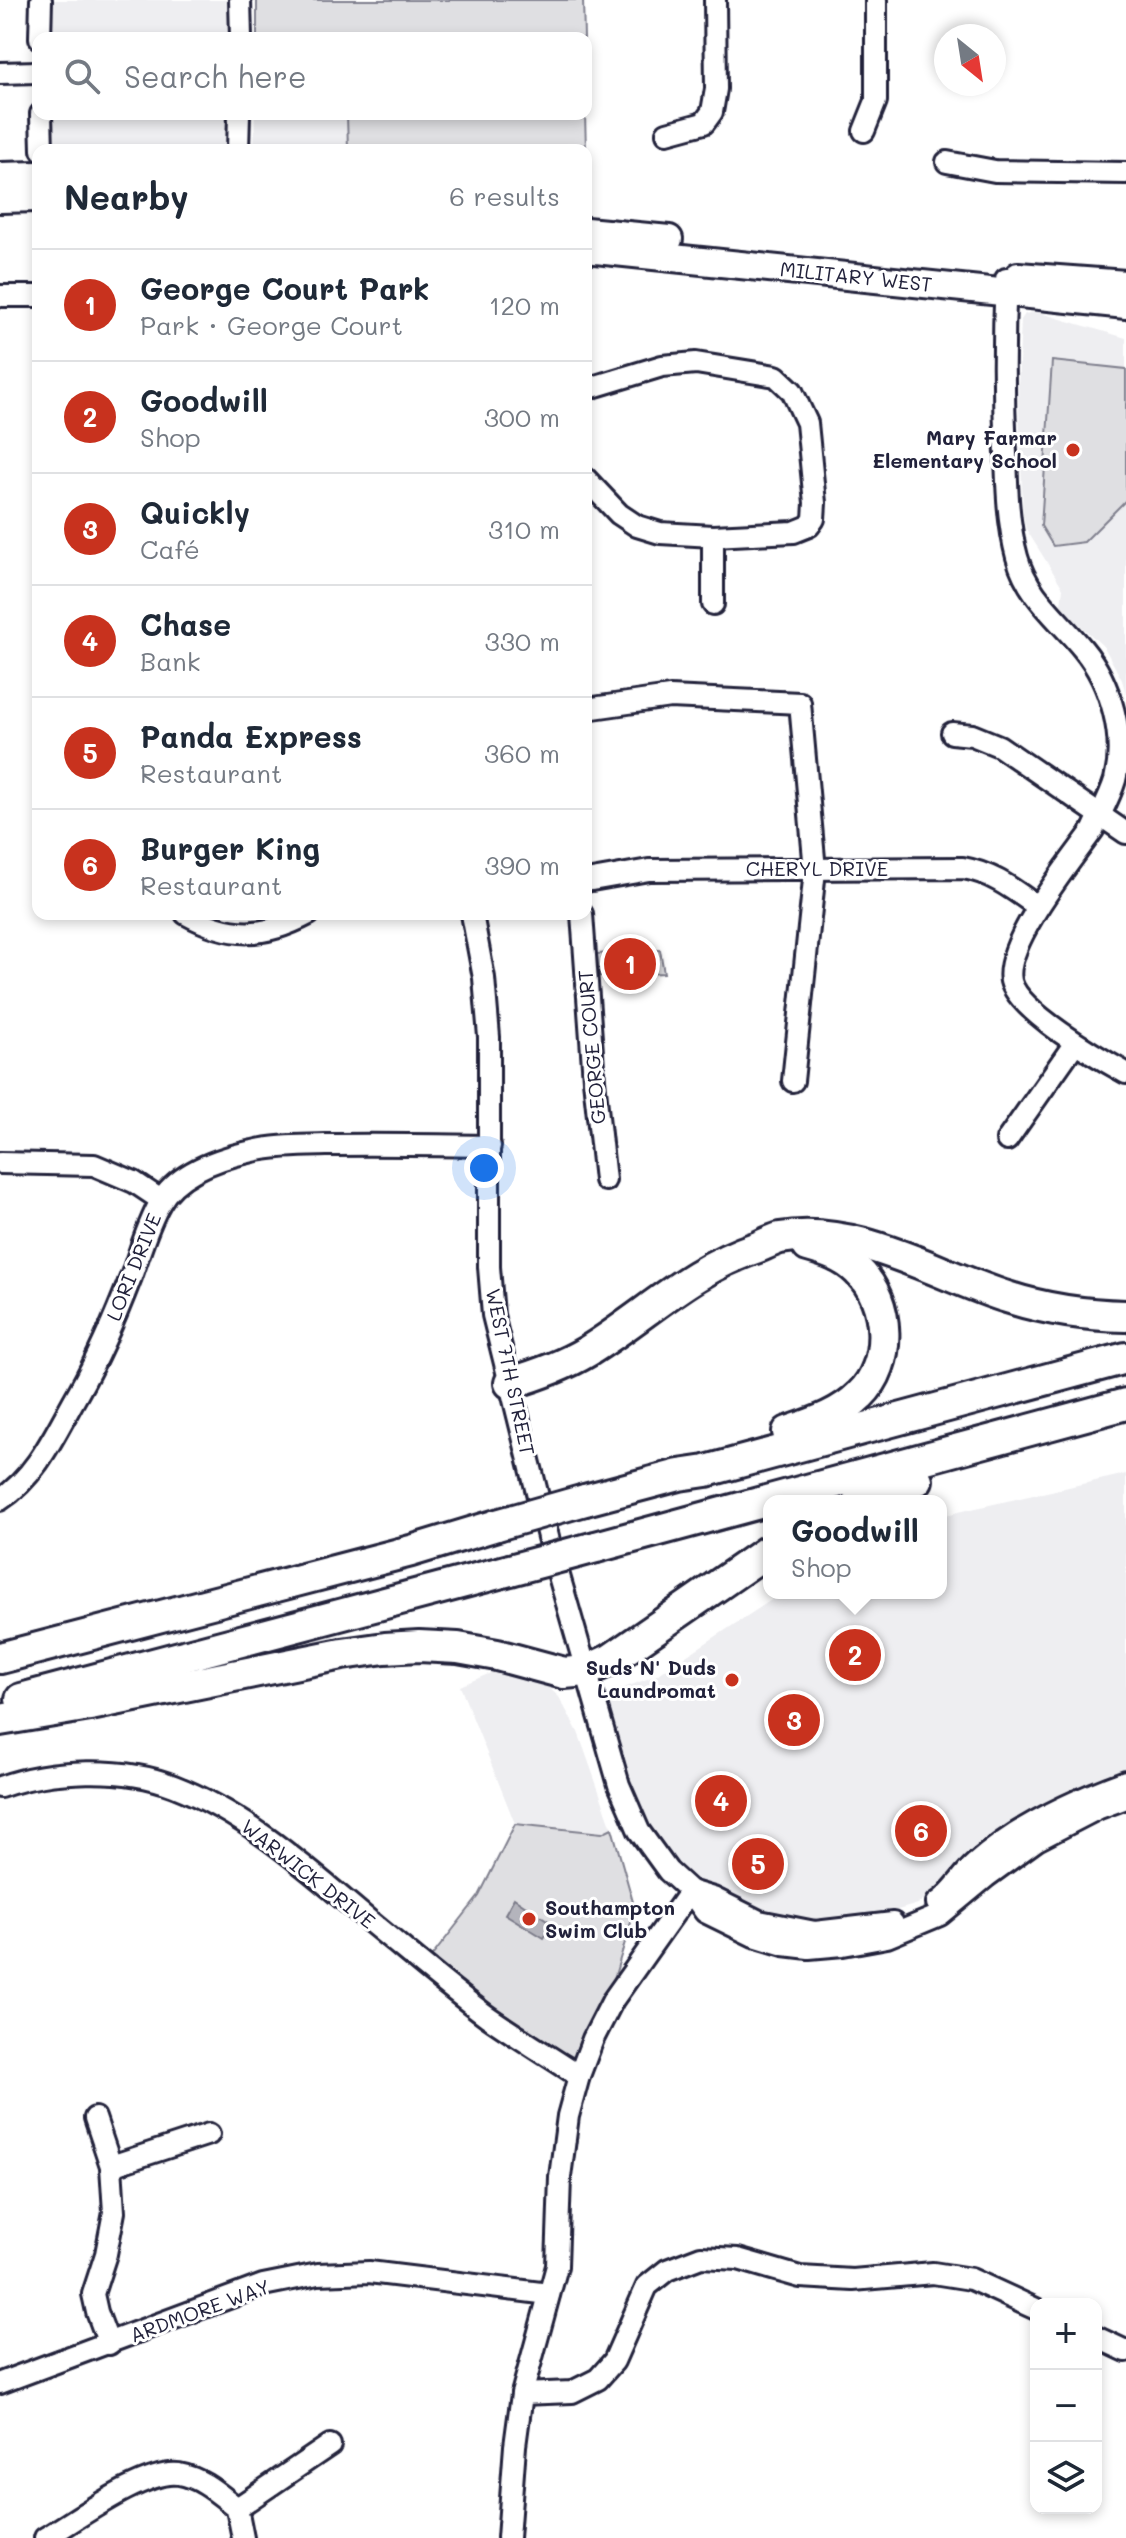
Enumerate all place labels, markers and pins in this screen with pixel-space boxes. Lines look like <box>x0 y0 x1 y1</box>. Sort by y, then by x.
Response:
place label: Mary Farmar Elementary School <box>872 424 1057 473</box>
marker: Mary Farmar Elementary School <box>1064 441 1082 459</box>
pin: 1 <box>604 934 656 994</box>
pin: 2 <box>829 1625 881 1685</box>
place label: Suds N' Duds Laundromat <box>586 1654 716 1703</box>
marker: Suds N' Duds Laundromat <box>723 1671 741 1689</box>
pin: 3 <box>768 1690 820 1750</box>
pin: 4 <box>695 1771 747 1831</box>
pin: 6 <box>895 1801 947 1861</box>
pin: 5 <box>732 1834 784 1894</box>
place label: Southampton Swim Club <box>545 1894 675 1943</box>
marker: Southampton Swim Club <box>520 1910 538 1928</box>

